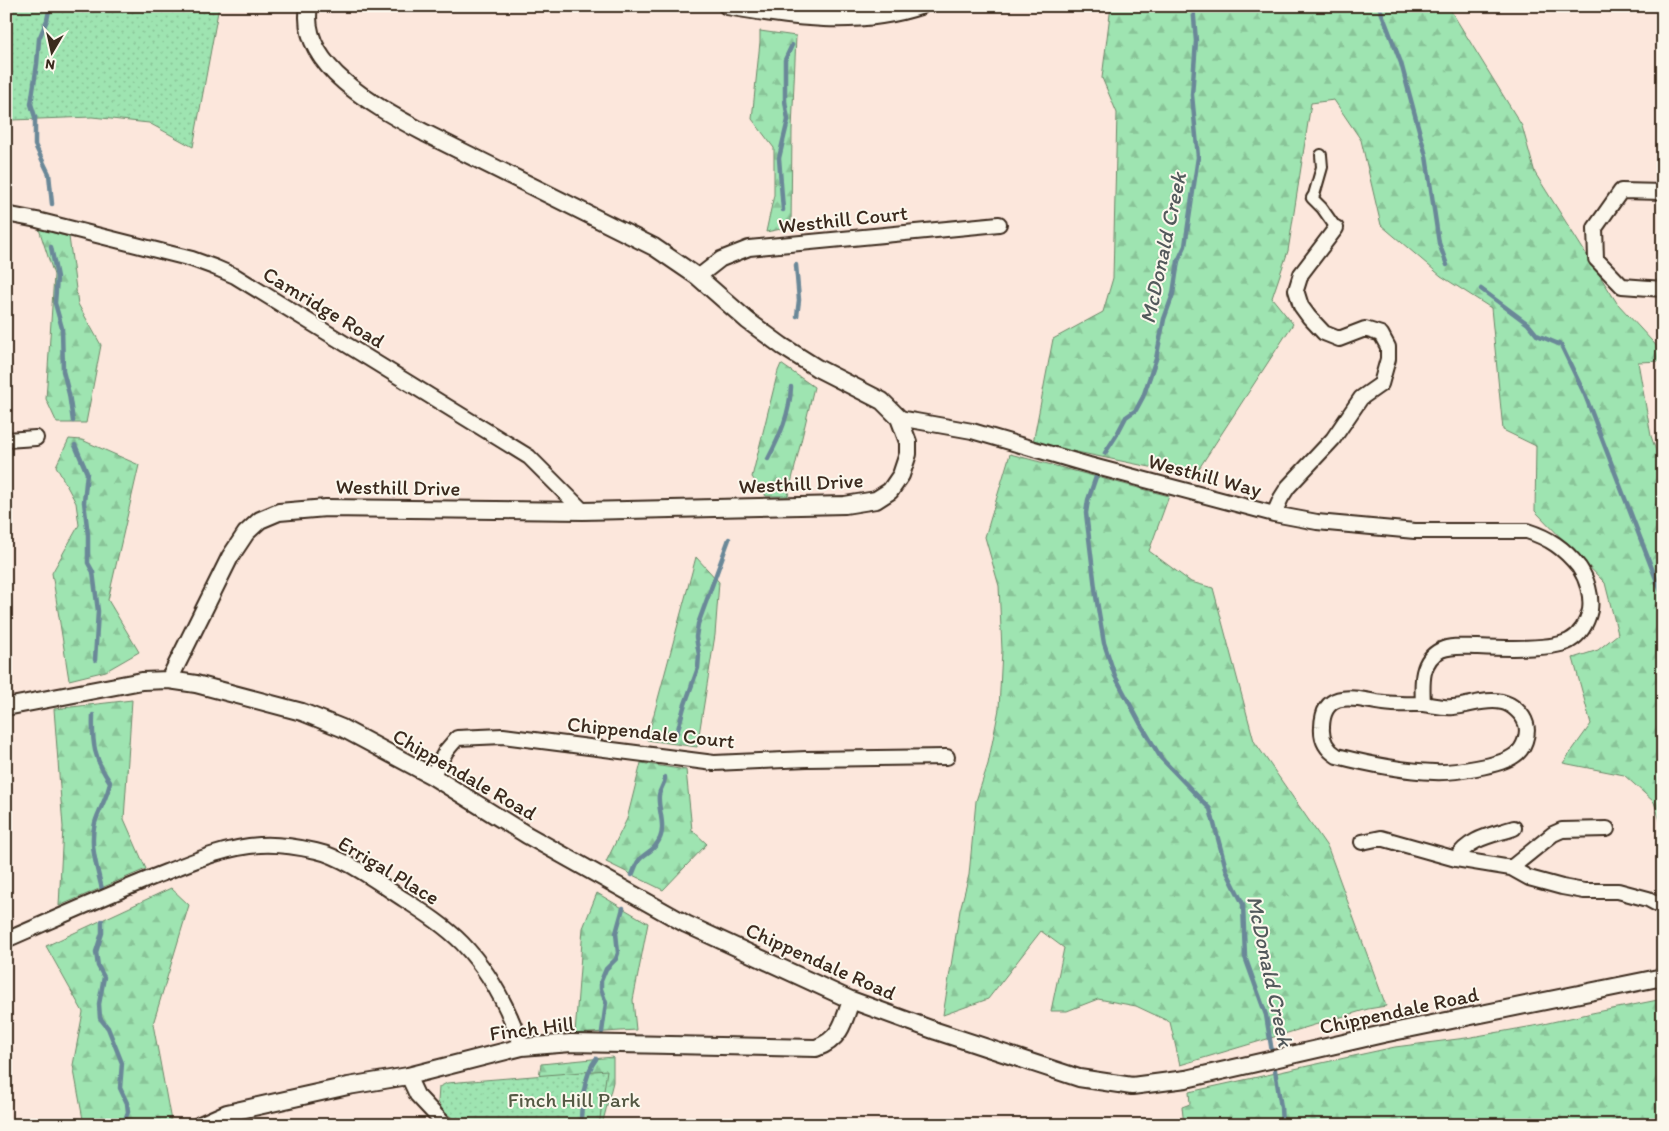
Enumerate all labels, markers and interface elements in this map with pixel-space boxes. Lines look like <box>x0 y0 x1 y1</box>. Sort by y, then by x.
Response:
north arrow <box>28 28 78 78</box>
text: N <box>44 55 56 73</box>
water label: McDonald Creek <box>1134 168 1193 326</box>
street label: Westhill Court <box>777 200 909 238</box>
street label: Camridge Road <box>259 261 389 353</box>
street label: Westhill Way <box>1146 448 1265 502</box>
street label: Westhill Drive <box>738 467 864 499</box>
street label: Westhill Drive <box>335 473 461 501</box>
street label: Chippendale Court <box>566 711 736 753</box>
street label: Chippendale Road <box>389 723 542 826</box>
street label: Errigal Place <box>334 830 444 910</box>
water label: McDonald Creek <box>1241 893 1300 1051</box>
street label: Chippendale Road <box>742 917 901 1006</box>
street label: Chippendale Road <box>1317 981 1481 1039</box>
street label: Finch Hill <box>488 1010 576 1046</box>
park label: Finch Hill Park <box>508 1087 640 1112</box>

